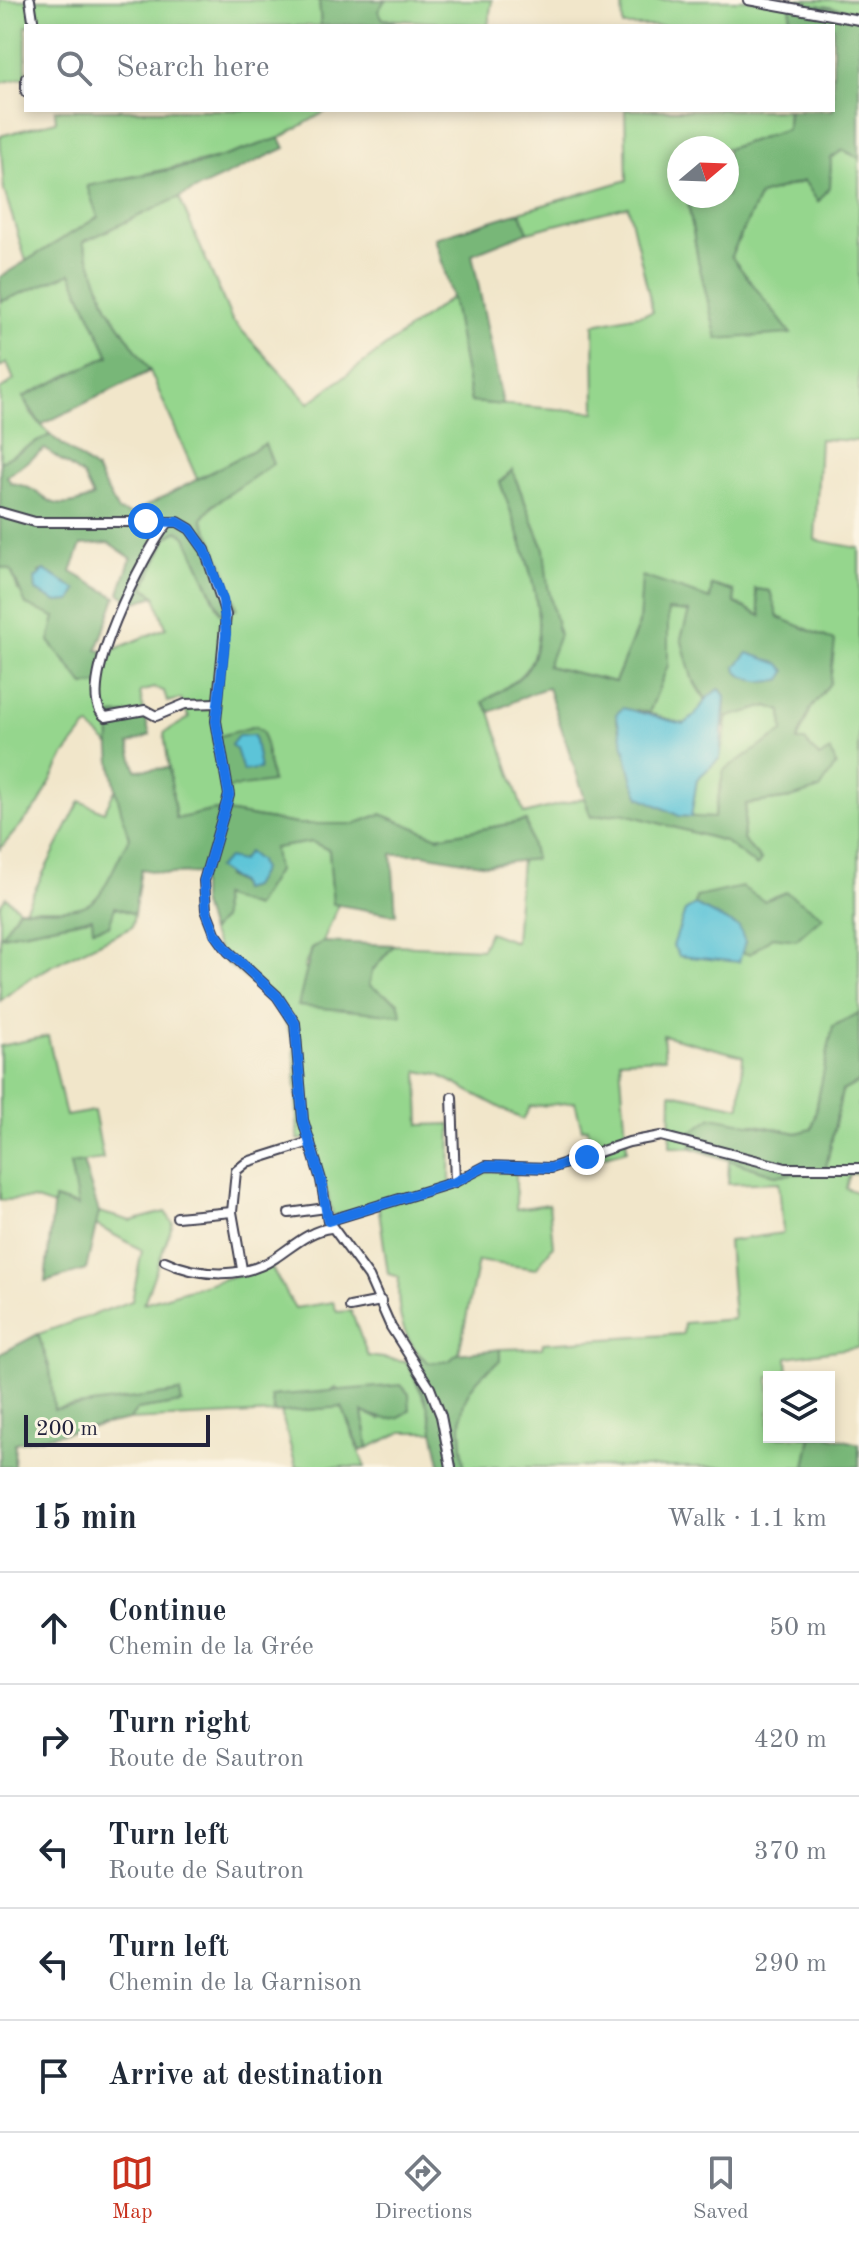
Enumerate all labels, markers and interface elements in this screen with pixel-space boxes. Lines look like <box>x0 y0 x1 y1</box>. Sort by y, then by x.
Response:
search box <box>24 24 835 112</box>
icon: search <box>52 46 96 90</box>
text: Search here <box>116 53 270 83</box>
north arrow <box>667 136 739 208</box>
route start <box>128 503 164 539</box>
route end <box>569 1139 605 1175</box>
map controls <box>763 1371 835 1443</box>
button: layers <box>763 1371 835 1443</box>
scale bar <box>24 1411 210 1447</box>
text: 200 m <box>36 1418 98 1440</box>
text: 15 min <box>32 1502 137 1536</box>
text: Walk · 1.1 km <box>667 1506 827 1532</box>
text: Continue <box>108 1597 227 1627</box>
icon: ahead <box>32 1606 76 1650</box>
text: 50 m <box>769 1615 827 1641</box>
text: Chemin de la Grée <box>108 1634 314 1660</box>
text: Turn right <box>108 1709 250 1739</box>
icon: right <box>32 1718 76 1762</box>
text: 420 m <box>754 1727 827 1753</box>
text: Route de Sautron <box>108 1746 304 1772</box>
text: Turn left <box>108 1821 229 1851</box>
icon: left <box>32 1830 76 1874</box>
text: 370 m <box>754 1839 827 1865</box>
text: Route de Sautron <box>108 1858 304 1884</box>
text: Turn left <box>108 1933 229 1963</box>
icon: left <box>32 1942 76 1986</box>
text: 290 m <box>754 1951 827 1977</box>
text: Chemin de la Garnison <box>108 1970 362 1996</box>
icon: arrive <box>32 2054 76 2098</box>
text: Arrive at destination <box>108 2061 383 2091</box>
tab: Map <box>110 2151 154 2226</box>
tab: Directions <box>375 2151 472 2226</box>
tab: Saved <box>693 2151 749 2226</box>

